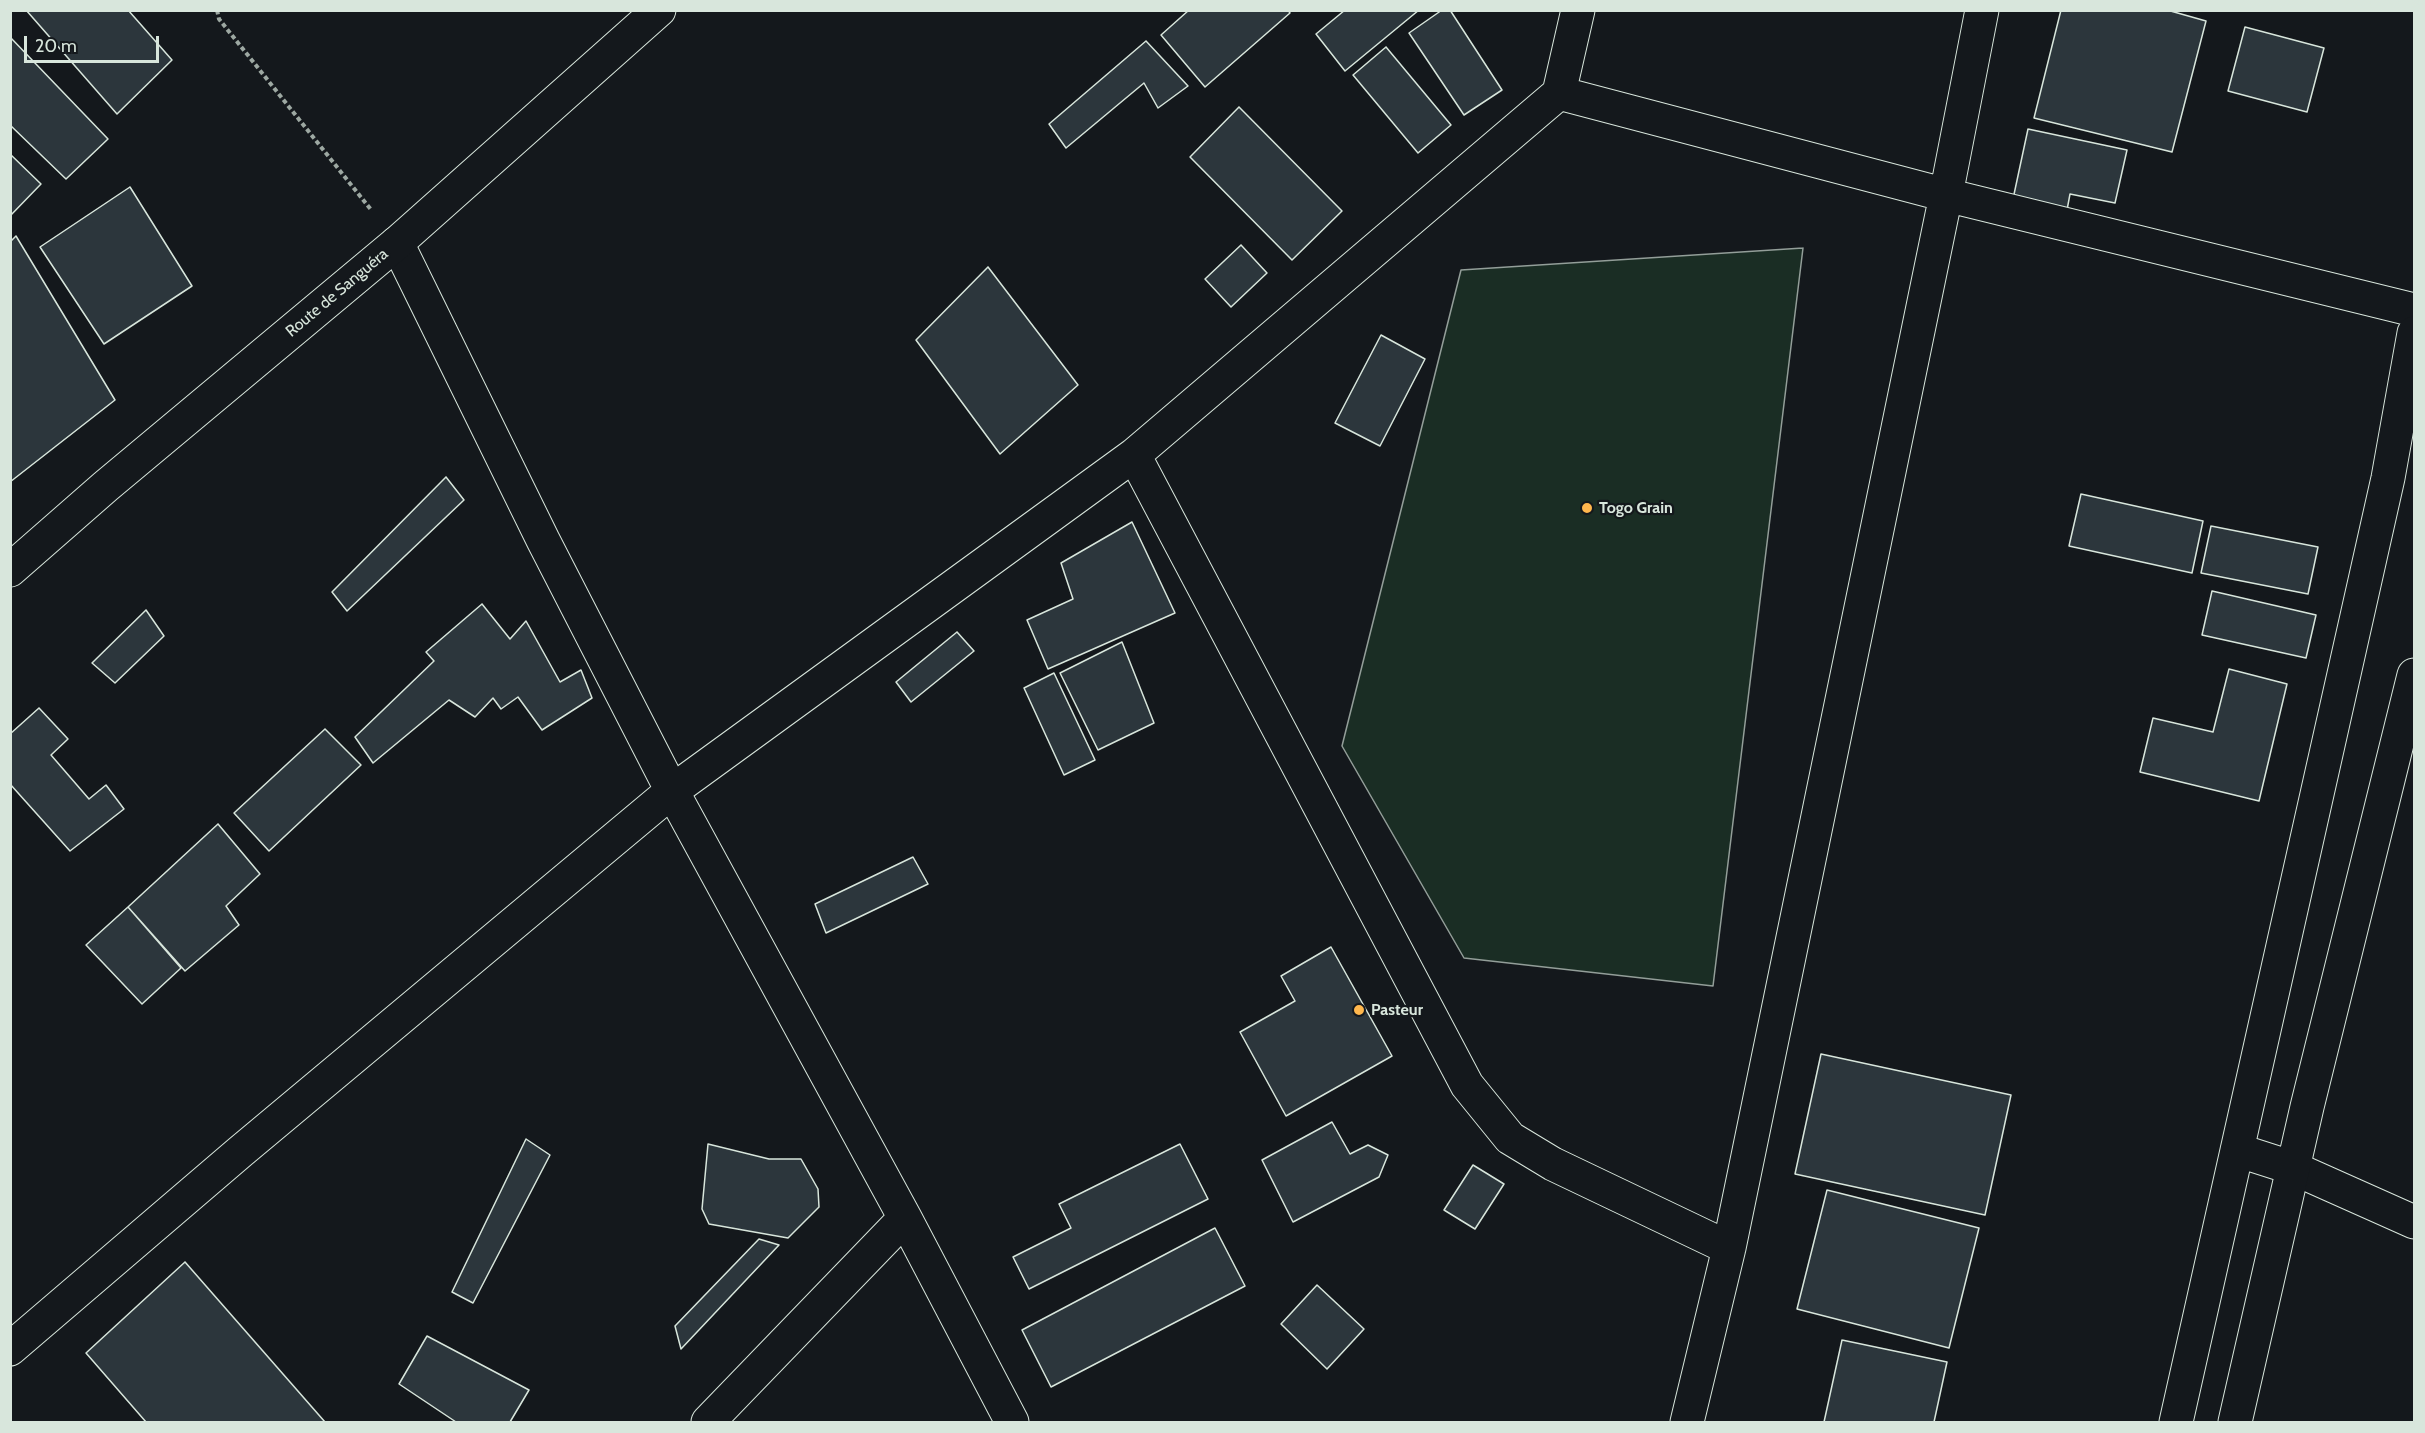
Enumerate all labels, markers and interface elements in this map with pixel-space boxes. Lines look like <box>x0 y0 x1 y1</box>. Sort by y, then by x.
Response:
scale bar <box>27 24 162 62</box>
text: 20 m <box>35 35 77 57</box>
street label: Route de Sanguéra <box>282 245 392 341</box>
place label: Togo Grain <box>1599 498 1673 518</box>
marker: Togo Grain <box>1580 501 1594 515</box>
place label: Pasteur <box>1371 1000 1423 1020</box>
marker: Pasteur <box>1352 1003 1366 1017</box>

